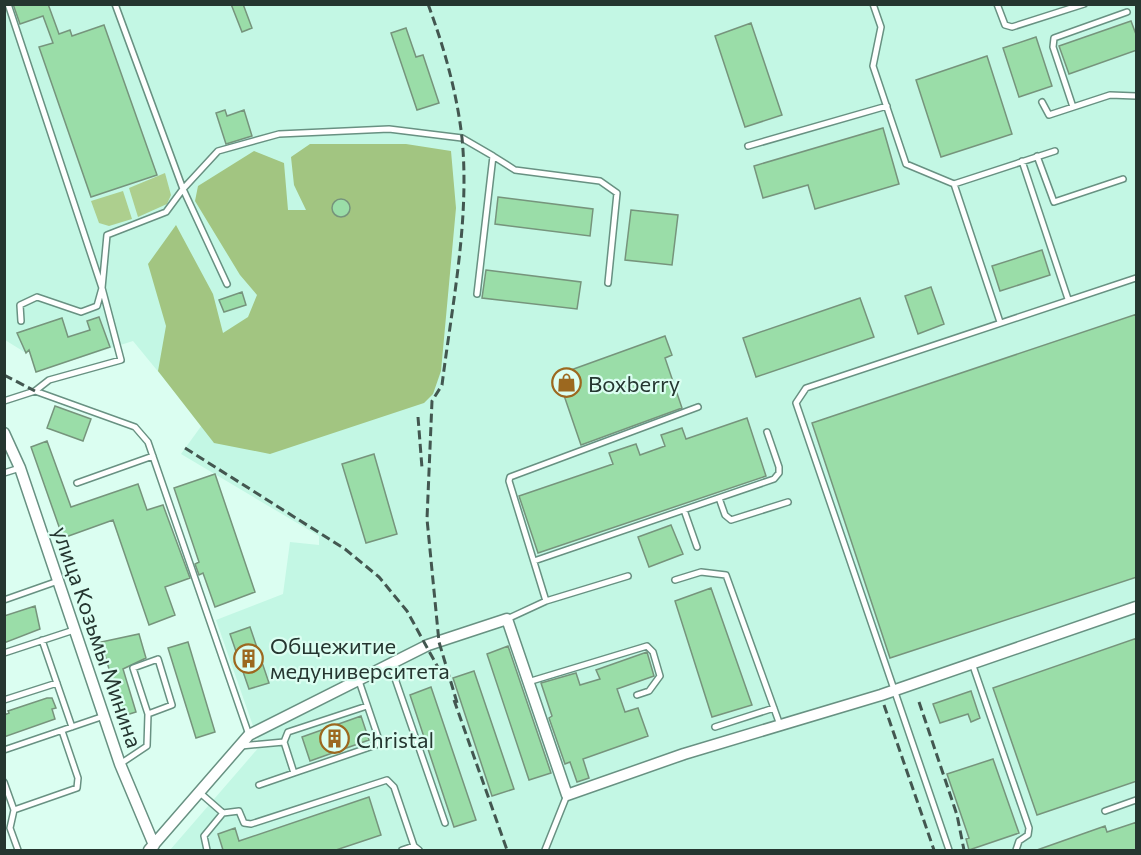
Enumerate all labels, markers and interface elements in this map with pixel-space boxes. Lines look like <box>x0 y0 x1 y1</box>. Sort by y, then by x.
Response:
shop icon: Boxberry <box>551 367 583 399</box>
place label: Boxberry <box>588 370 680 397</box>
street label: улица Козьмы Минина <box>47 523 149 751</box>
place label: Общежитие медуниверситета <box>270 632 450 684</box>
building icon: Общежитие медуниверситета <box>233 642 265 674</box>
building icon: Christal <box>319 723 351 755</box>
place label: Christal <box>356 726 434 753</box>

